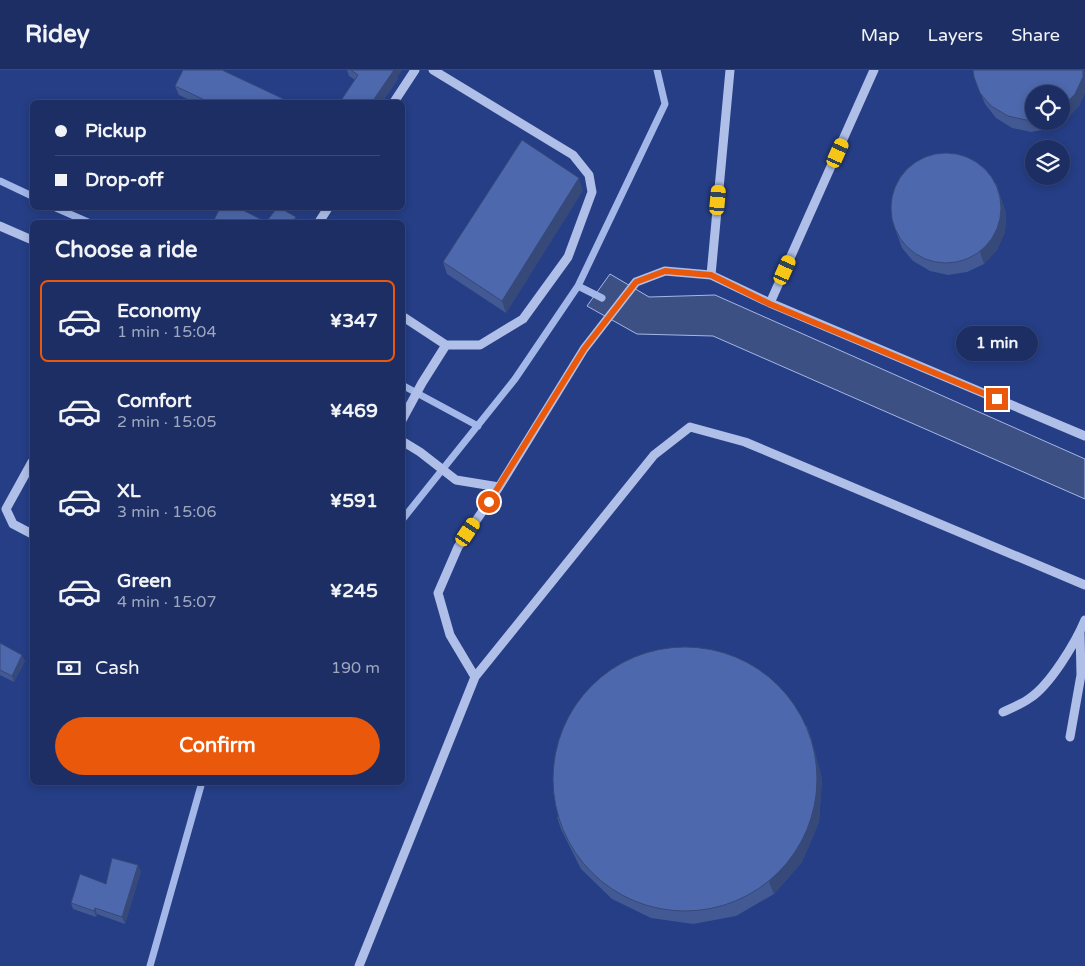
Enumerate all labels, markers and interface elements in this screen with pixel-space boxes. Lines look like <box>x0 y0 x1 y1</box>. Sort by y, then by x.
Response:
text: Ridey <box>25 20 90 49</box>
text: Map <box>861 24 900 46</box>
text: Layers <box>928 24 983 46</box>
text: Share <box>1011 24 1060 46</box>
map controls <box>1025 85 1070 185</box>
button: locate <box>1025 85 1070 130</box>
text: Pickup <box>85 120 146 142</box>
car <box>825 136 850 170</box>
button: layers <box>1025 140 1070 185</box>
text: Drop-off <box>85 169 164 191</box>
car <box>709 184 726 216</box>
text: Choose a ride <box>55 237 198 263</box>
car <box>772 253 797 287</box>
icon: car <box>57 299 102 344</box>
text: Economy <box>117 300 201 322</box>
text: ¥347 <box>330 310 378 332</box>
text: 1 min · 15:04 <box>117 322 216 342</box>
callout: 1 min <box>956 326 1038 362</box>
text: 1 min <box>976 333 1018 353</box>
route end <box>986 388 1008 410</box>
icon: car <box>57 389 102 434</box>
text: Comfort <box>117 390 191 412</box>
text: ¥469 <box>330 400 378 422</box>
text: 2 min · 15:05 <box>117 412 216 432</box>
icon: car <box>57 479 102 524</box>
text: XL <box>117 480 141 502</box>
text: ¥591 <box>330 490 378 512</box>
route start <box>478 491 500 513</box>
text: 3 min · 15:06 <box>117 502 216 522</box>
car <box>453 515 482 549</box>
icon: car <box>57 569 102 614</box>
text: Green <box>117 570 171 592</box>
text: ¥245 <box>330 580 378 602</box>
text: 4 min · 15:07 <box>117 592 216 612</box>
icon: cash <box>55 654 83 682</box>
text: Cash <box>95 657 140 679</box>
text: 190 m <box>331 658 380 678</box>
button: Confirm <box>55 717 380 775</box>

